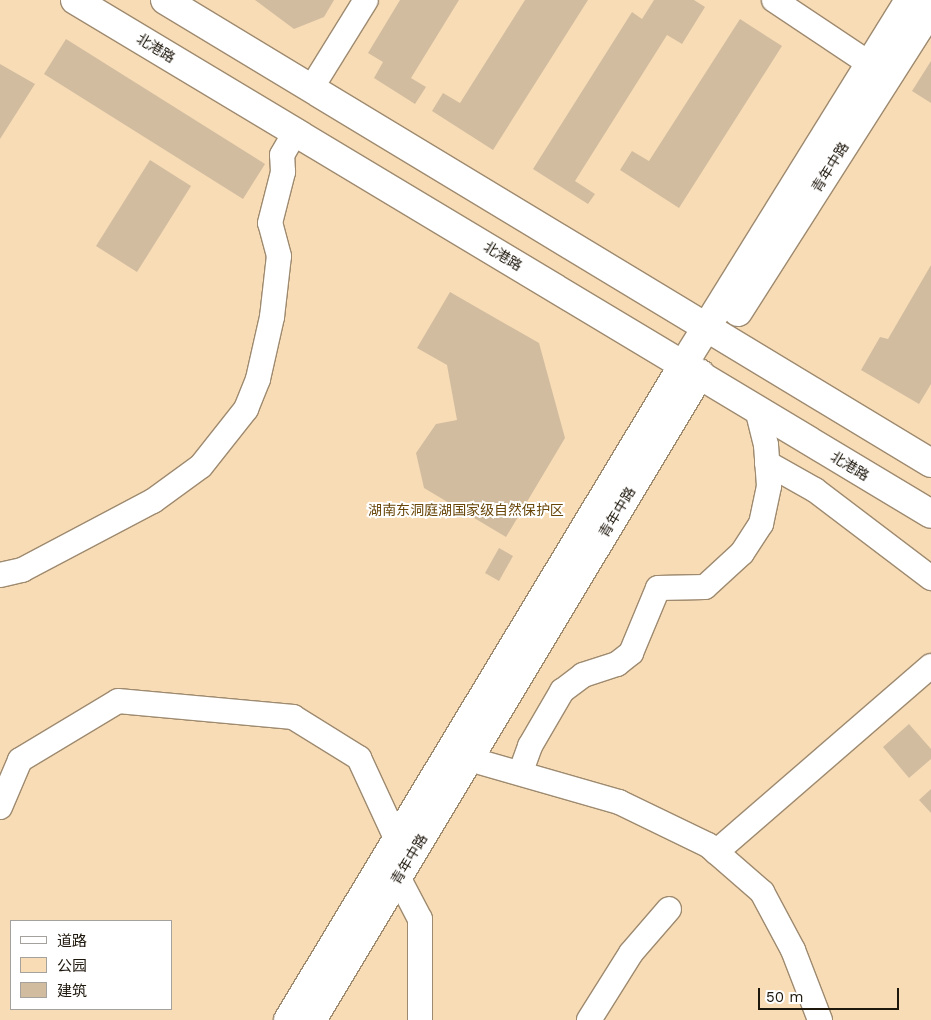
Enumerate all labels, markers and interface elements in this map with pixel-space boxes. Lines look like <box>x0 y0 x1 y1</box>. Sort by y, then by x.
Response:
street label: 北港路 <box>134 30 178 66</box>
street label: 青年中路 <box>808 139 852 195</box>
street label: 北港路 <box>481 238 525 274</box>
street label: 北港路 <box>828 448 872 484</box>
street label: 青年中路 <box>595 484 639 540</box>
park label: 湖南东洞庭湖国家级自然保护区 <box>368 502 564 518</box>
street label: 青年中路 <box>387 831 431 887</box>
legend <box>10 920 172 1010</box>
text: 道路 <box>57 932 87 950</box>
text: 公园 <box>57 957 87 975</box>
scale bar <box>761 978 902 1010</box>
text: 建筑 <box>57 982 87 1000</box>
text: 50 m <box>766 988 803 1006</box>

